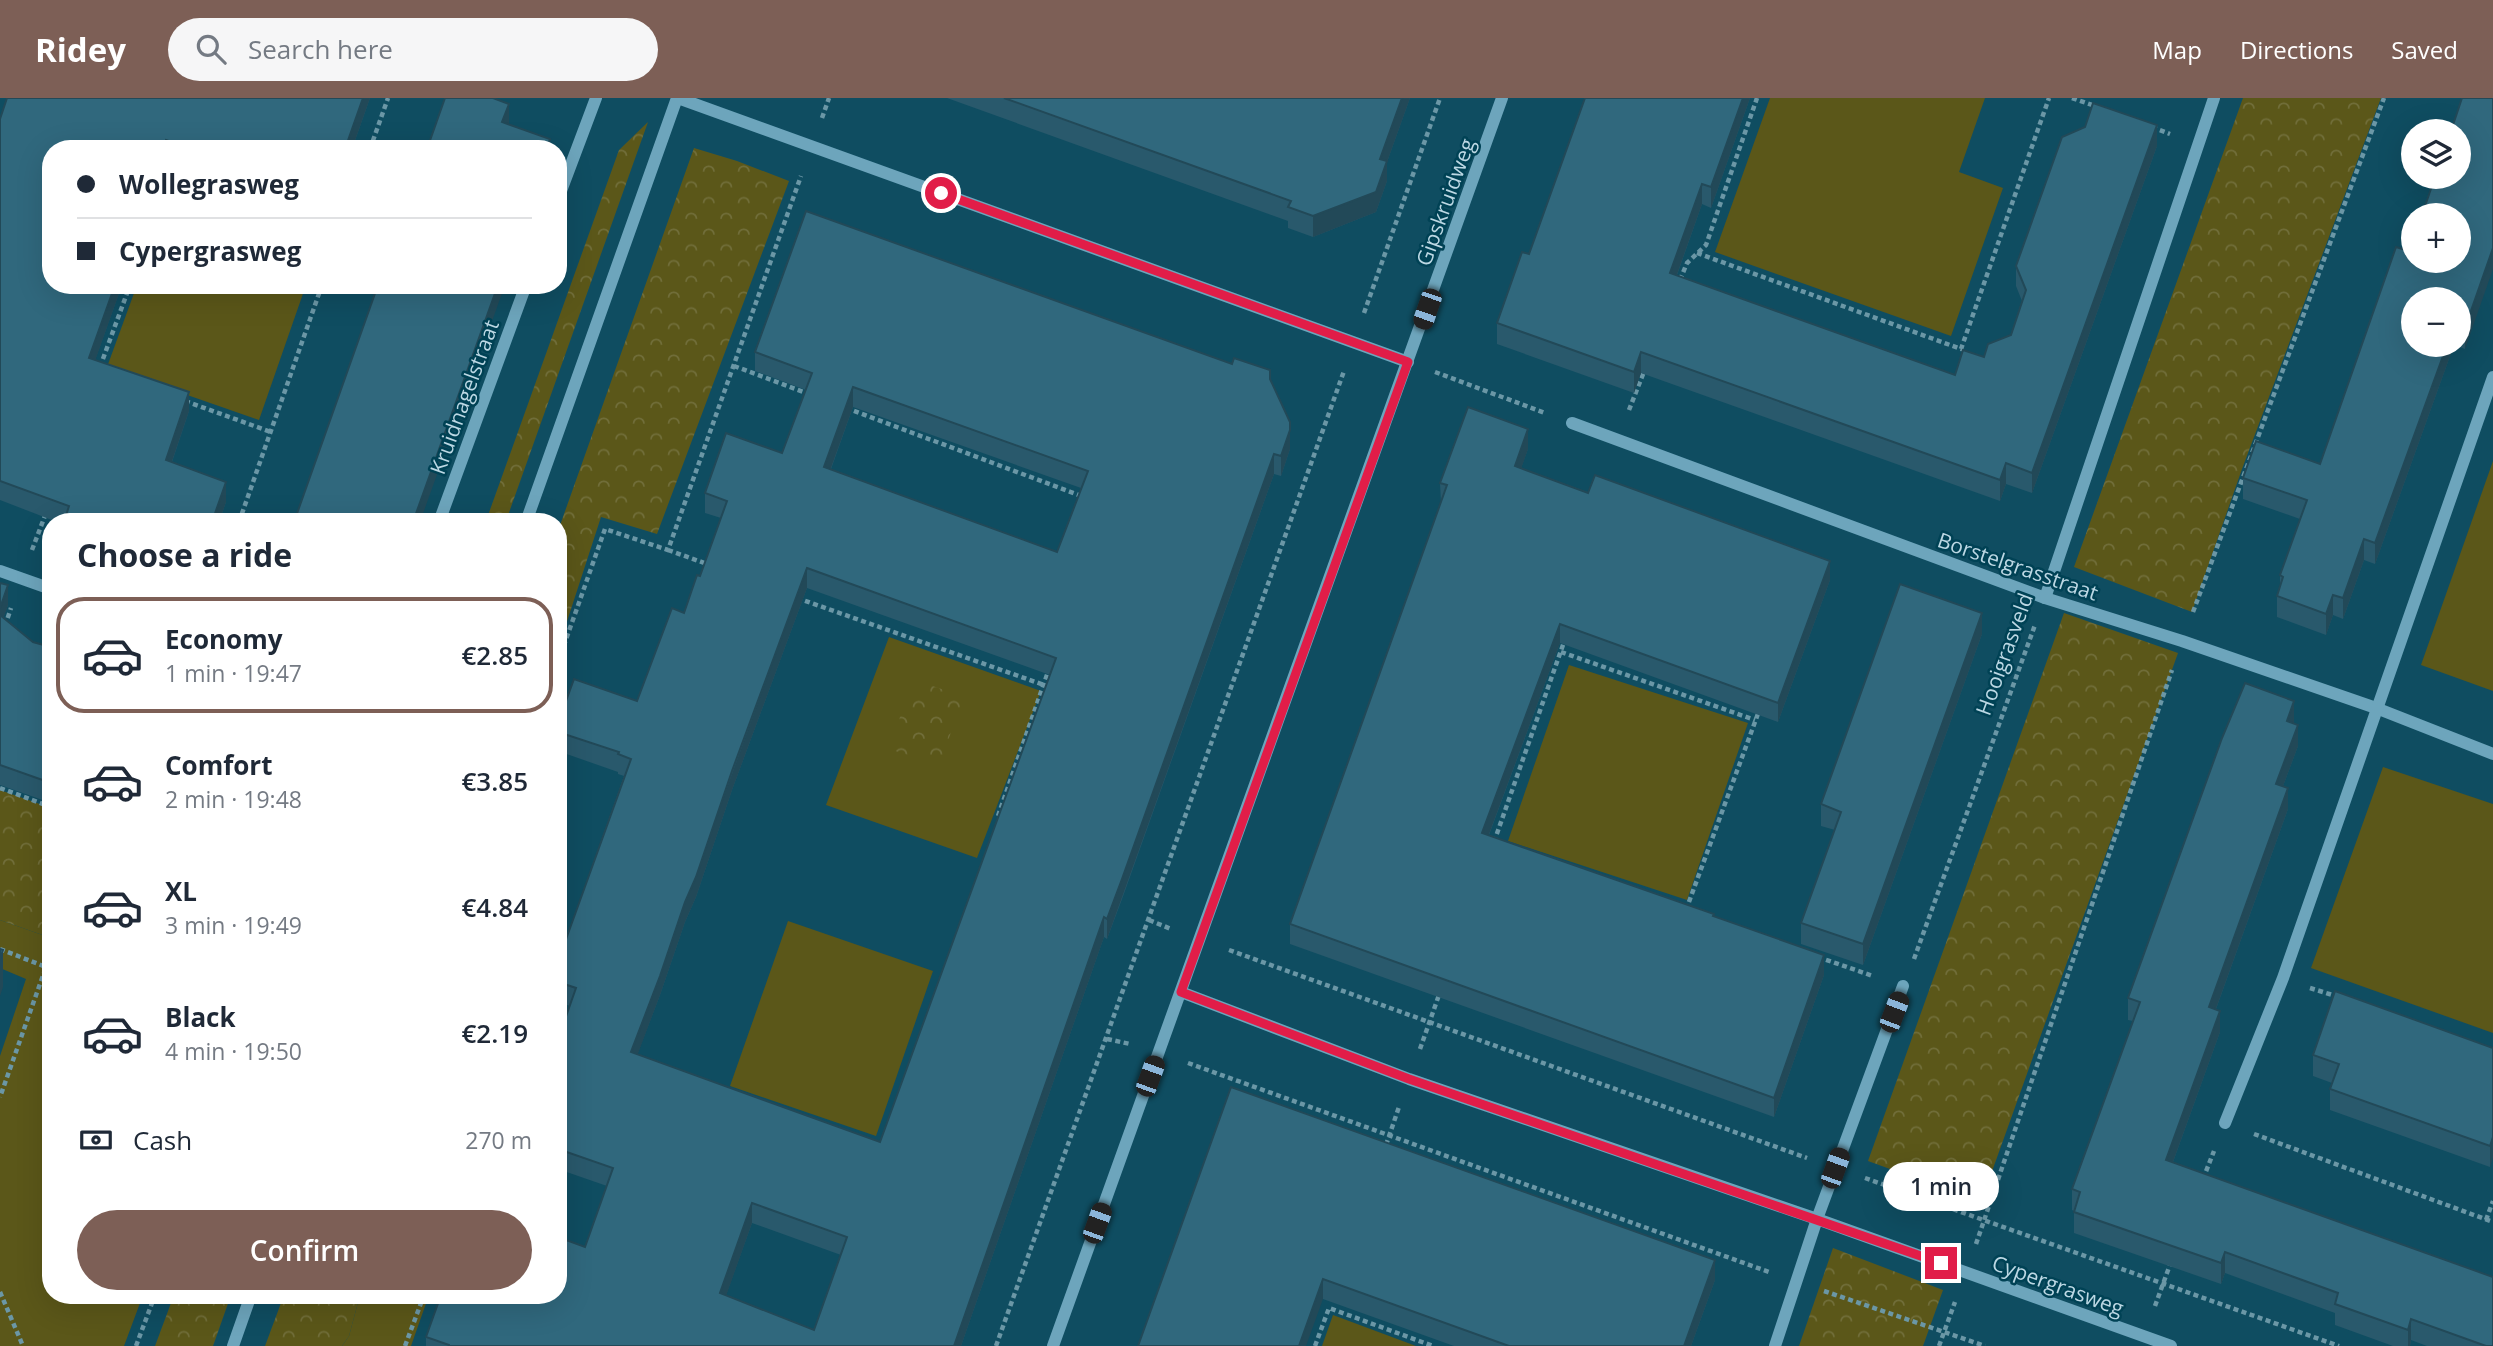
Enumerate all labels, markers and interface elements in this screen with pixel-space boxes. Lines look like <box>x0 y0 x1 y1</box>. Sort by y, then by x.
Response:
search box <box>168 18 658 81</box>
text: Ridey <box>35 27 126 72</box>
icon: search <box>192 30 230 68</box>
text: Search here <box>248 31 393 67</box>
text: Map <box>2152 33 2202 66</box>
text: Directions <box>2240 33 2353 66</box>
text: Saved <box>2391 33 2458 66</box>
map controls <box>2401 119 2471 357</box>
button: layers <box>2401 119 2471 189</box>
street label: Gipskruidweg <box>1409 134 1481 270</box>
text: Wollegrasweg <box>119 166 299 202</box>
route start <box>925 177 957 209</box>
button: + <box>2401 203 2471 273</box>
text: Cypergrasweg <box>119 233 301 269</box>
car <box>1411 286 1444 332</box>
button: − <box>2401 287 2471 357</box>
street label: Kruidnagelstraat <box>423 316 505 478</box>
street label: Borstelgrasstraat <box>1934 525 2102 607</box>
text: Choose a ride <box>77 533 292 576</box>
street label: Hooigrasveld <box>1969 589 2039 719</box>
text: Economy <box>165 621 283 657</box>
icon: car <box>81 624 144 687</box>
text: €2.85 <box>461 637 528 673</box>
text: 1 min · 19:47 <box>165 657 302 689</box>
text: Comfort <box>165 747 272 783</box>
icon: car <box>81 750 144 813</box>
text: €3.85 <box>461 763 528 799</box>
text: 2 min · 19:48 <box>165 783 302 815</box>
text: XL <box>165 873 197 909</box>
icon: car <box>81 876 144 939</box>
text: €4.84 <box>461 889 528 925</box>
text: 3 min · 19:49 <box>165 909 302 941</box>
car <box>1877 989 1912 1035</box>
text: Black <box>165 999 236 1035</box>
icon: car <box>81 1002 144 1065</box>
text: €2.19 <box>461 1015 528 1051</box>
text: 4 min · 19:50 <box>165 1035 302 1067</box>
car <box>1133 1053 1168 1099</box>
icon: cash <box>77 1121 115 1159</box>
text: Cash <box>133 1122 192 1158</box>
text: 270 m <box>465 1124 532 1156</box>
car <box>1818 1145 1853 1191</box>
callout: 1 min <box>1883 1162 1999 1210</box>
text: 1 min <box>1910 1170 1972 1202</box>
car <box>1080 1200 1115 1246</box>
button: Confirm <box>77 1210 532 1290</box>
route end <box>1925 1247 1957 1279</box>
street label: Cypergrasweg <box>1988 1248 2128 1322</box>

